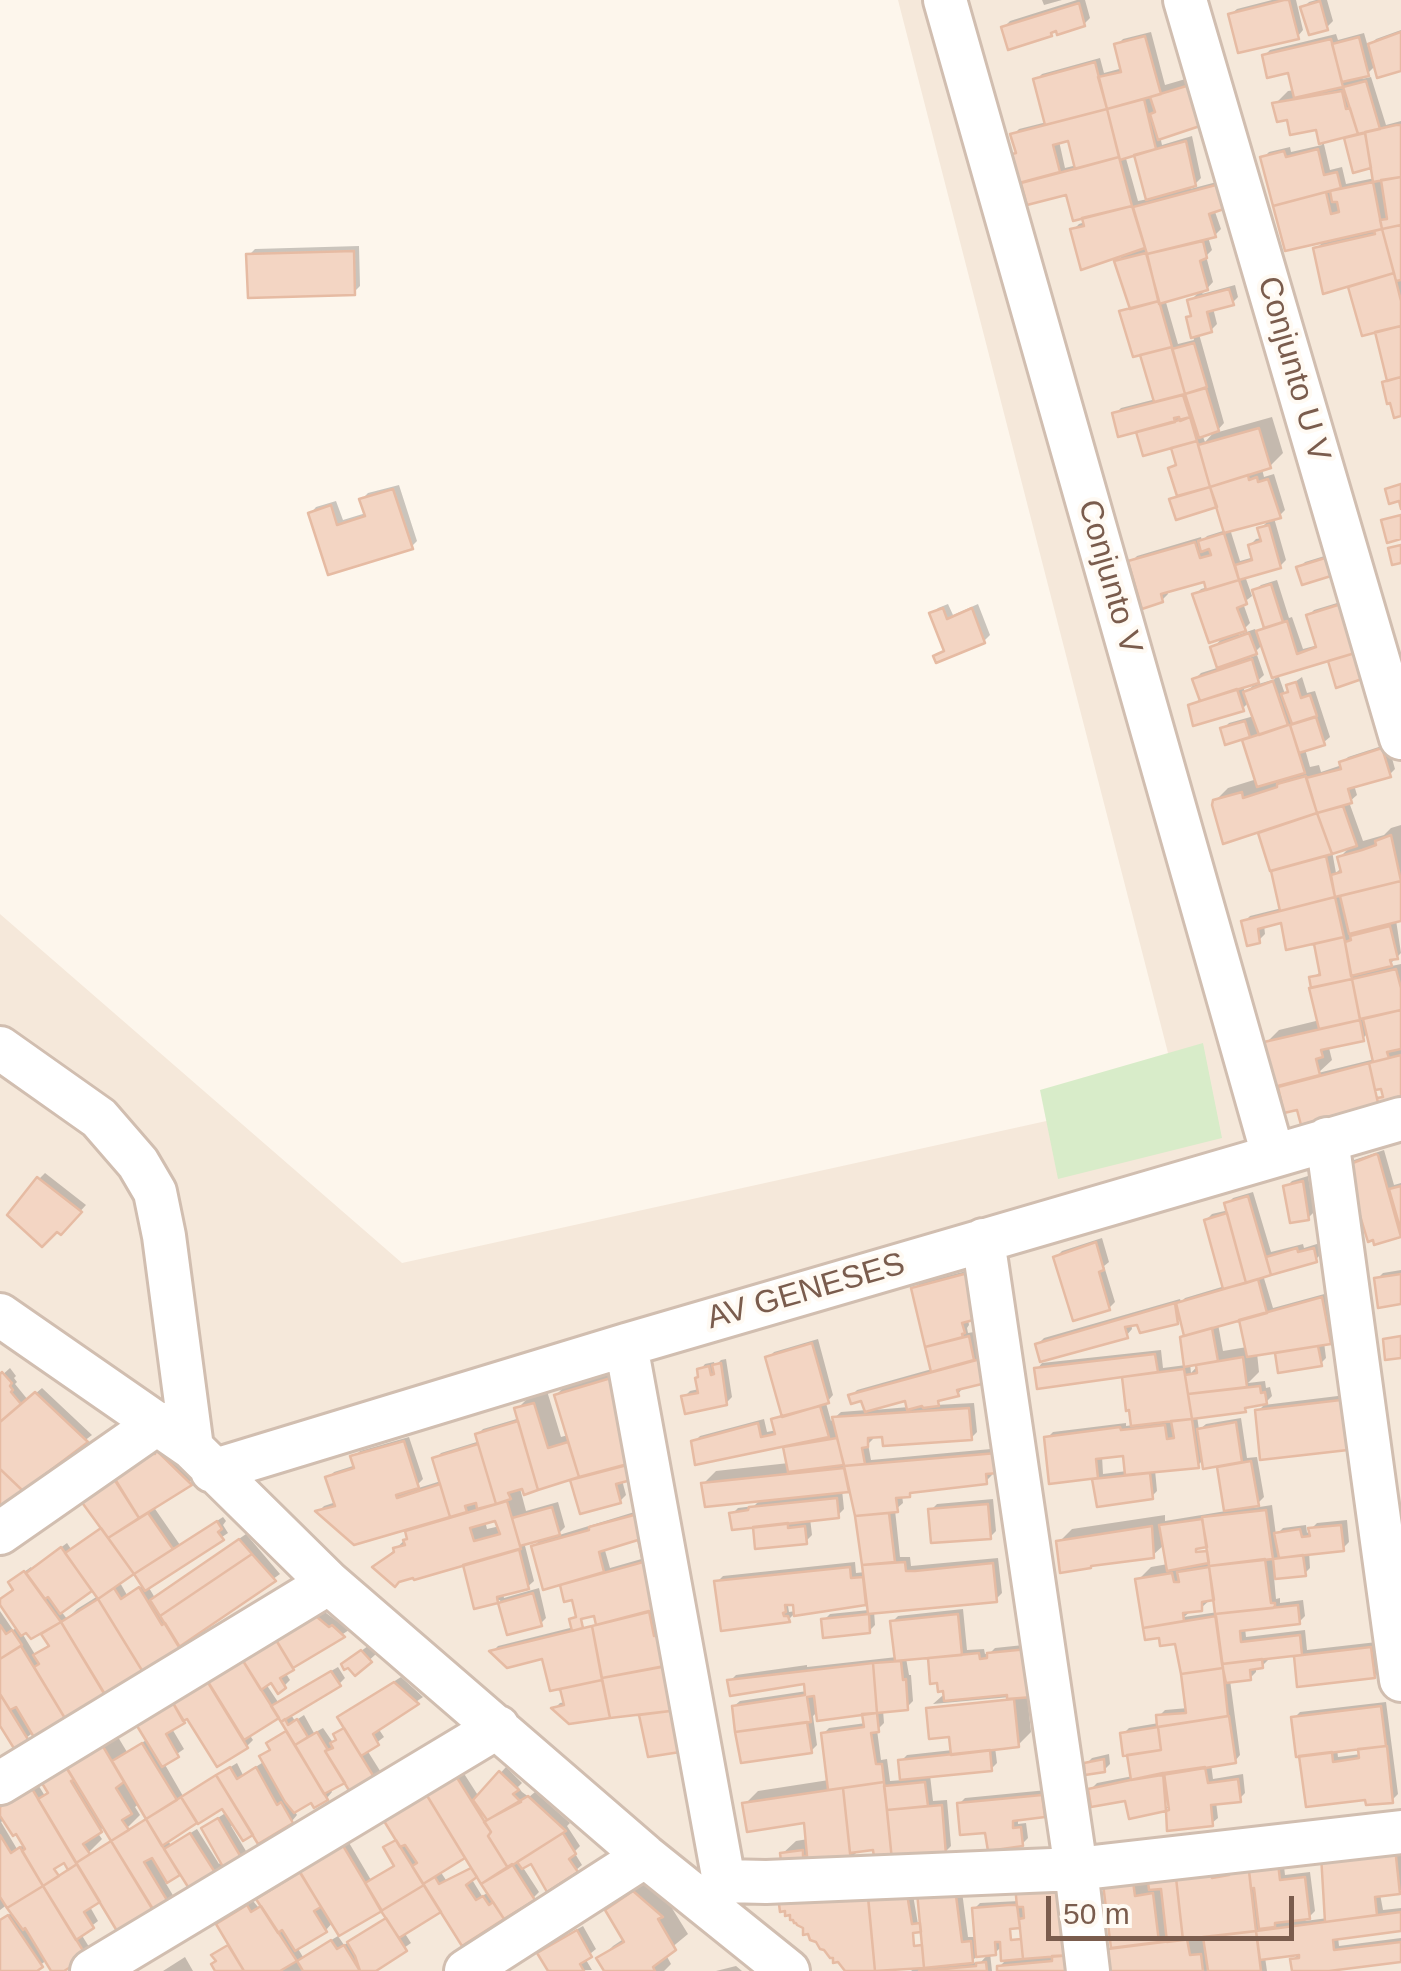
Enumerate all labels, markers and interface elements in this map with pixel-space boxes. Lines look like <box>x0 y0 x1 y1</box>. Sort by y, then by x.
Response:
street label: Conjunto U V <box>1248 272 1338 466</box>
street label: Conjunto V <box>1069 496 1149 658</box>
street label: AV GENESES <box>703 1245 909 1339</box>
scale bar <box>1051 1876 1298 1938</box>
text: 50 m <box>1063 1897 1130 1930</box>

